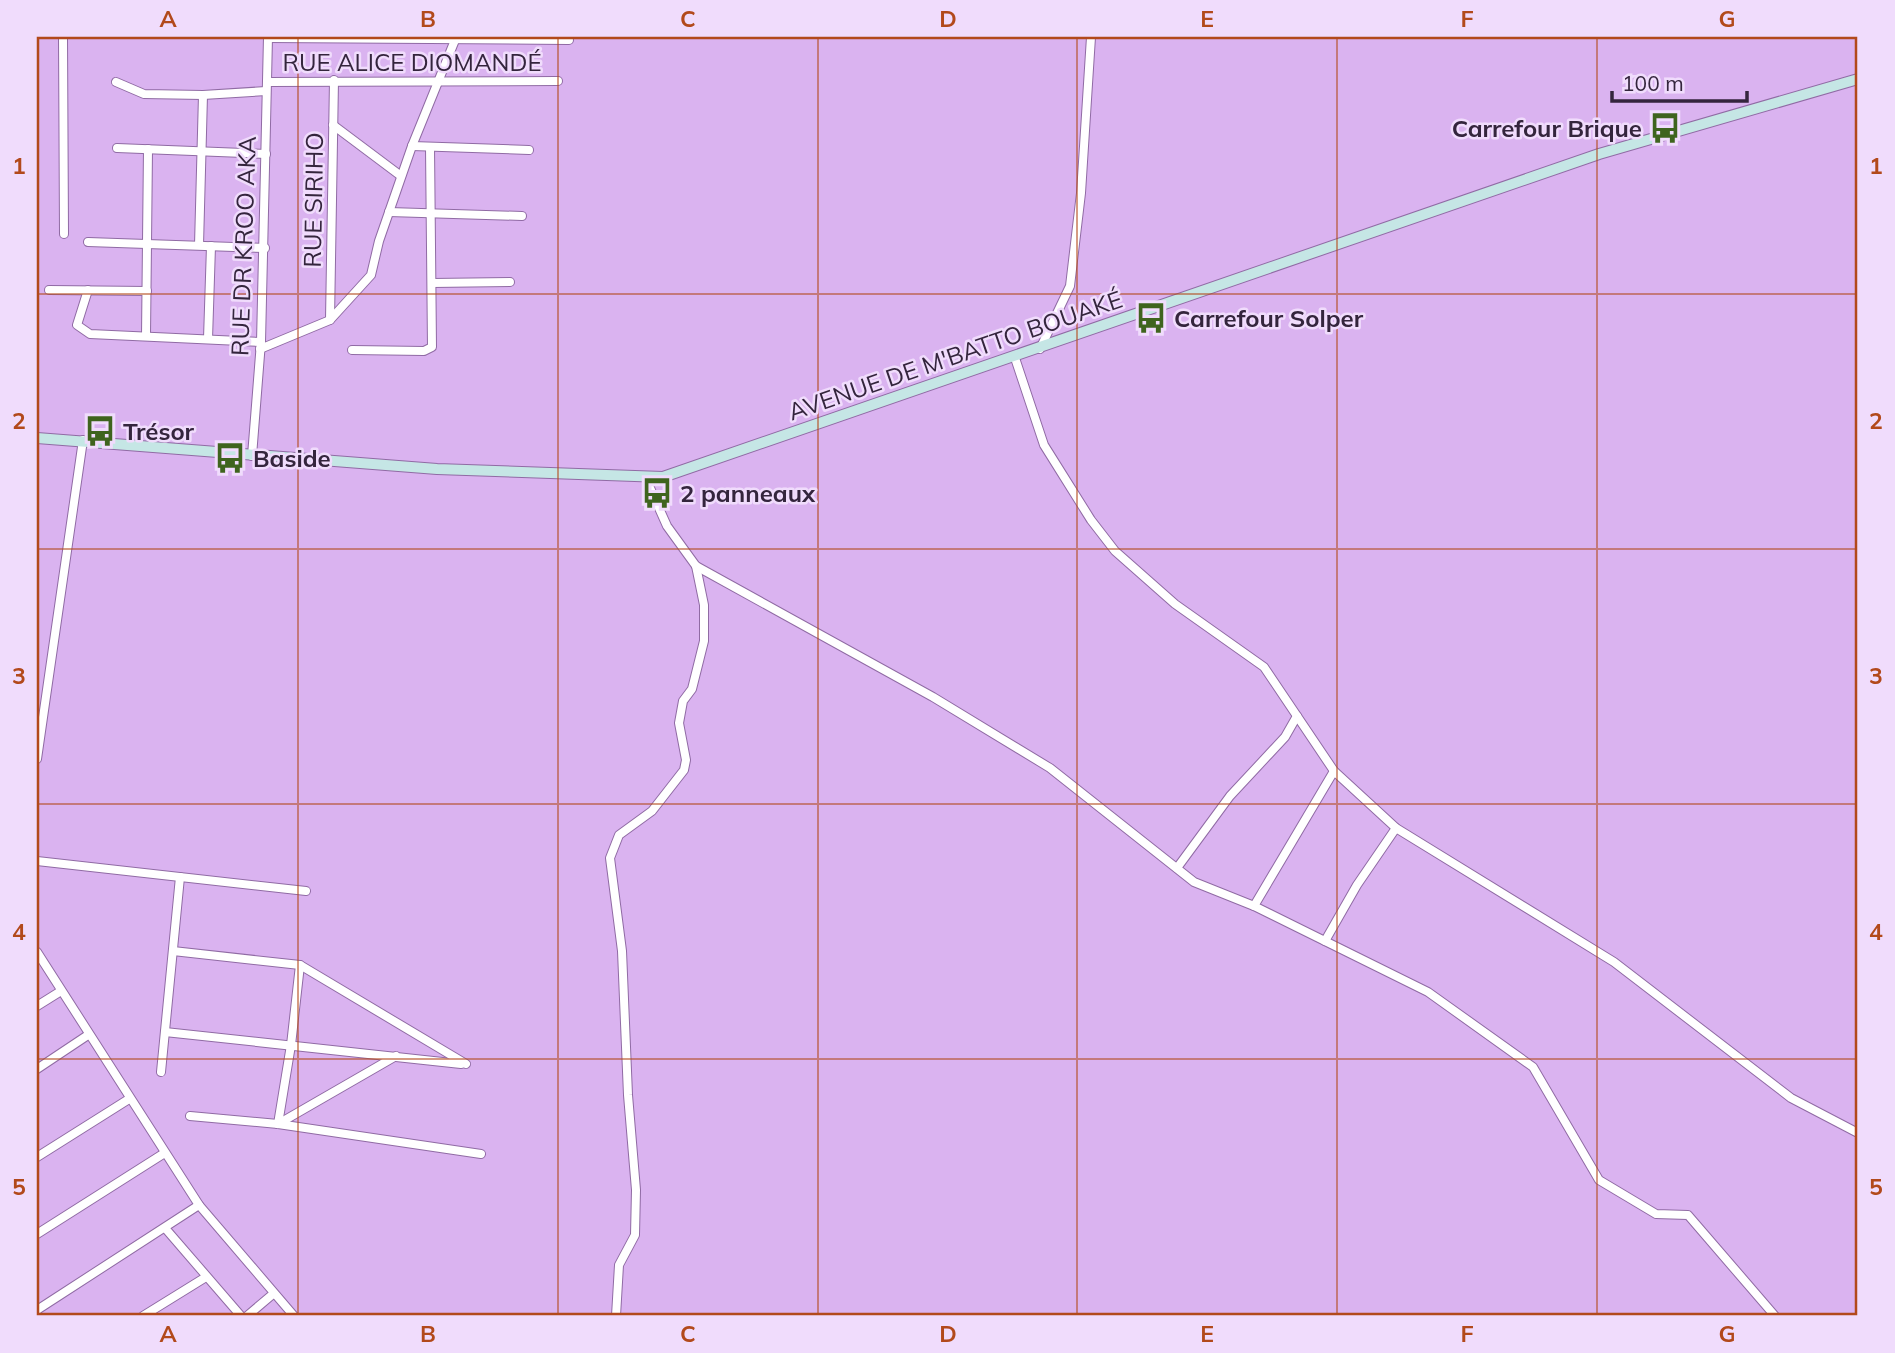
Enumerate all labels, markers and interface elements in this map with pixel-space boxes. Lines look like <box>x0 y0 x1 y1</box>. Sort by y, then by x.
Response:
text: A <box>159 4 177 33</box>
text: B <box>420 4 436 33</box>
text: C <box>680 4 696 33</box>
text: D <box>939 4 957 33</box>
text: E <box>1200 4 1214 33</box>
text: F <box>1460 4 1474 33</box>
text: G <box>1718 4 1736 33</box>
street label: RUE ALICE DIOMANDÉ <box>282 47 542 77</box>
scale bar <box>1612 60 1746 104</box>
text: 100 m <box>1622 70 1684 96</box>
bus stop icon: Carrefour Brique <box>1648 111 1682 145</box>
place label: Carrefour Brique <box>1452 113 1642 143</box>
street label: RUE SIRIHO <box>297 132 329 268</box>
street label: RUE DR KROO AKA <box>224 135 262 357</box>
text: 1 <box>12 151 26 180</box>
text: 1 <box>1869 151 1883 180</box>
street label: AVENUE DE M'BATTO BOUAKÉ <box>784 284 1126 426</box>
bus stop icon: Carrefour Solper <box>1134 301 1168 335</box>
place label: Carrefour Solper <box>1174 303 1364 333</box>
text: 2 <box>12 406 26 435</box>
text: 2 <box>1869 406 1883 435</box>
bus stop icon: Trésor <box>83 414 117 448</box>
place label: Trésor <box>123 416 195 446</box>
bus stop icon: Baside <box>213 441 247 475</box>
place label: Baside <box>253 443 331 473</box>
bus stop icon: 2 panneaux <box>640 476 674 510</box>
place label: 2 panneaux <box>680 478 816 508</box>
text: 3 <box>12 661 26 690</box>
text: 3 <box>1869 661 1883 690</box>
text: 4 <box>12 917 26 946</box>
text: 4 <box>1869 917 1883 946</box>
text: 5 <box>12 1172 26 1201</box>
text: 5 <box>1869 1172 1883 1201</box>
text: A <box>159 1319 177 1348</box>
text: B <box>420 1319 436 1348</box>
text: C <box>680 1319 696 1348</box>
text: D <box>939 1319 957 1348</box>
text: E <box>1200 1319 1214 1348</box>
text: F <box>1460 1319 1474 1348</box>
text: G <box>1718 1319 1736 1348</box>

